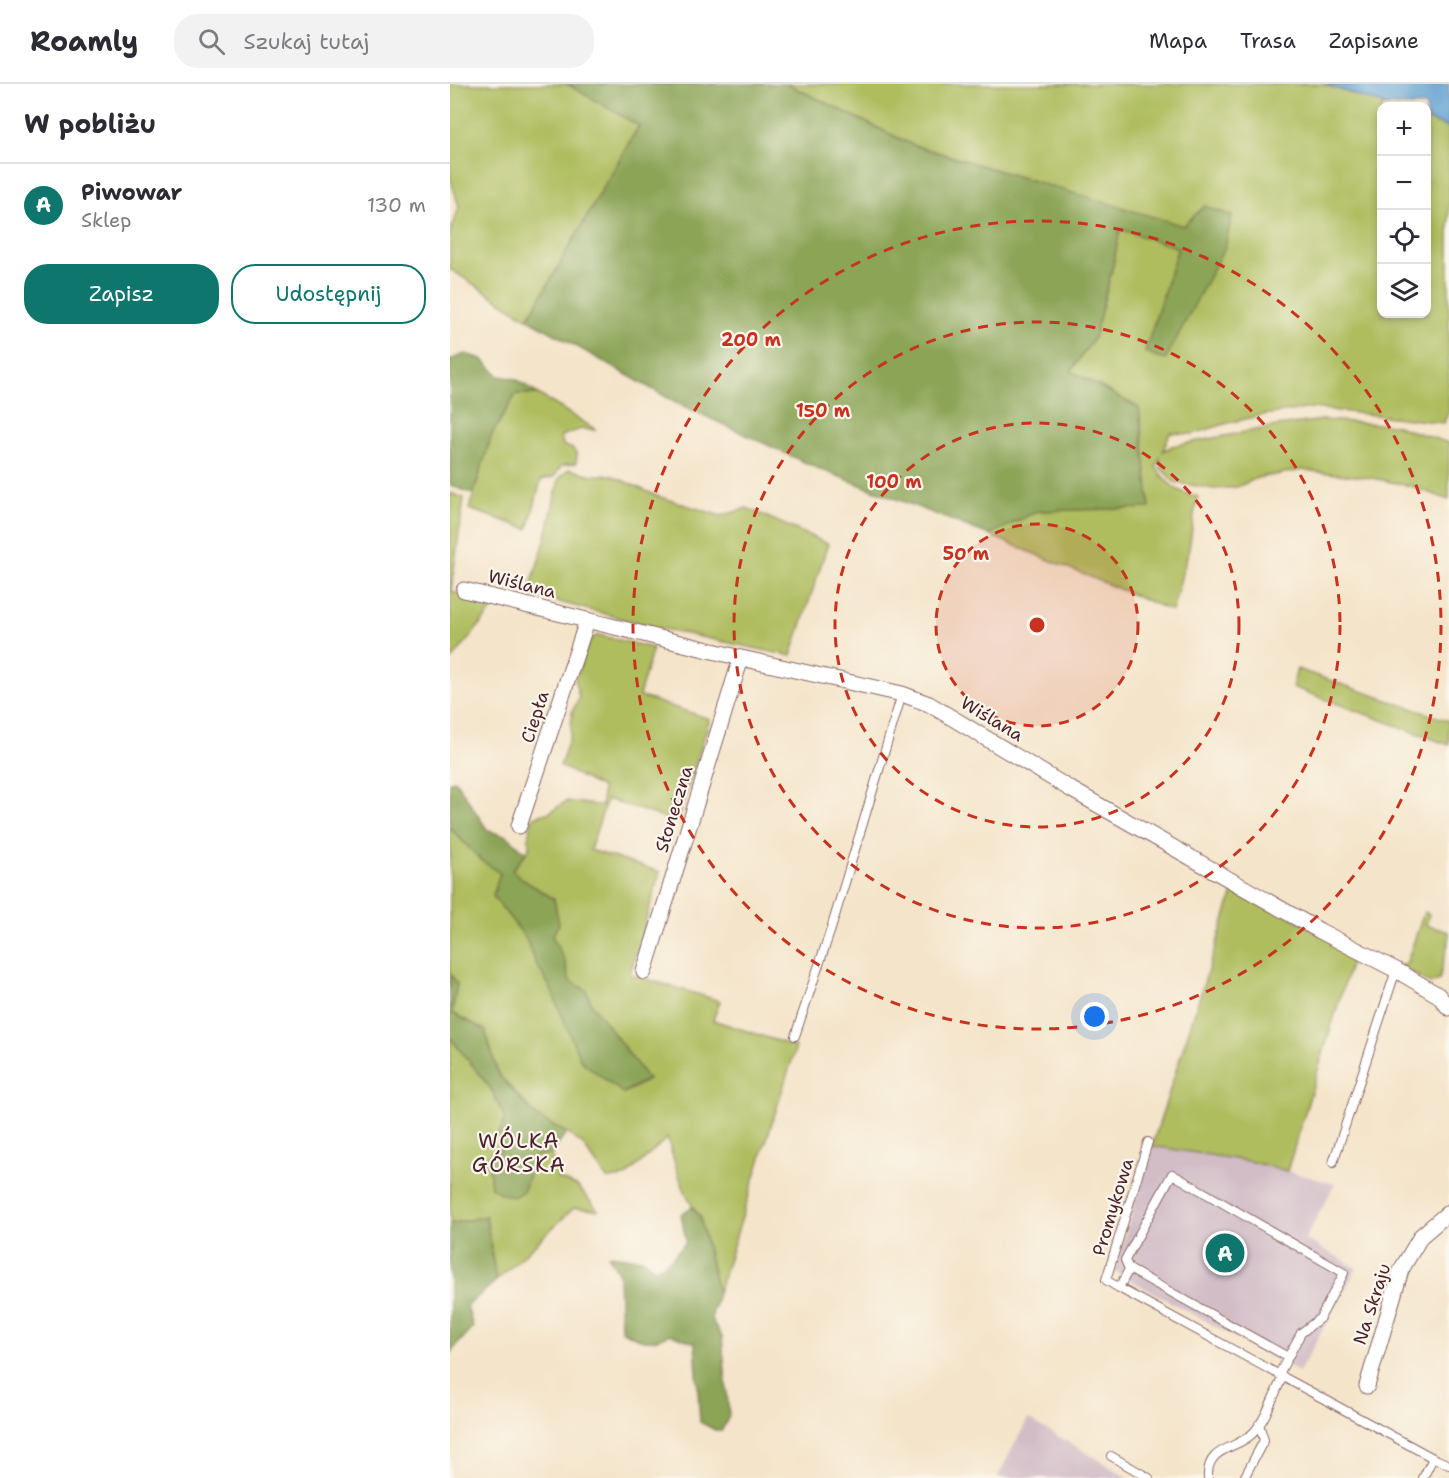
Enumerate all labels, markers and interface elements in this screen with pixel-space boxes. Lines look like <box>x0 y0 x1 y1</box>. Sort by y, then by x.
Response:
search box <box>174 14 594 68</box>
text: Roamly <box>30 22 138 60</box>
icon: search <box>195 25 228 58</box>
text: Szukaj tutaj <box>243 27 369 56</box>
text: Mapa <box>1149 27 1207 55</box>
text: Trasa <box>1240 27 1296 55</box>
text: Zapisane <box>1329 27 1419 55</box>
map controls <box>1377 102 1431 318</box>
button: + <box>1377 102 1431 156</box>
text: W pobliżu <box>24 106 156 141</box>
button: − <box>1377 156 1431 210</box>
text: Piwowar <box>81 178 182 207</box>
text: A <box>36 192 51 218</box>
text: 130 m <box>367 192 426 218</box>
text: Sklep <box>81 207 132 233</box>
button: locate <box>1377 210 1431 264</box>
button: Zapisz <box>24 264 219 324</box>
button: Udostępnij <box>231 264 426 324</box>
button: layers <box>1377 264 1431 318</box>
text: 200 m <box>721 328 782 352</box>
text: 150 m <box>796 399 851 423</box>
text: 100 m <box>866 470 922 494</box>
text: 50 m <box>943 542 990 566</box>
street label: Wiślana <box>485 564 559 604</box>
centre of rings <box>1027 615 1047 635</box>
street label: Ciepła <box>515 688 555 746</box>
street label: Wiślana <box>956 691 1028 747</box>
street label: Słoneczna <box>649 763 699 855</box>
your location <box>1080 1002 1109 1031</box>
district label: WÓLKA GÓRSKA <box>472 1126 566 1179</box>
street label: Promykowa <box>1087 1155 1139 1259</box>
pin: A <box>1206 1230 1244 1276</box>
street label: Na Skraju <box>1348 1260 1396 1348</box>

